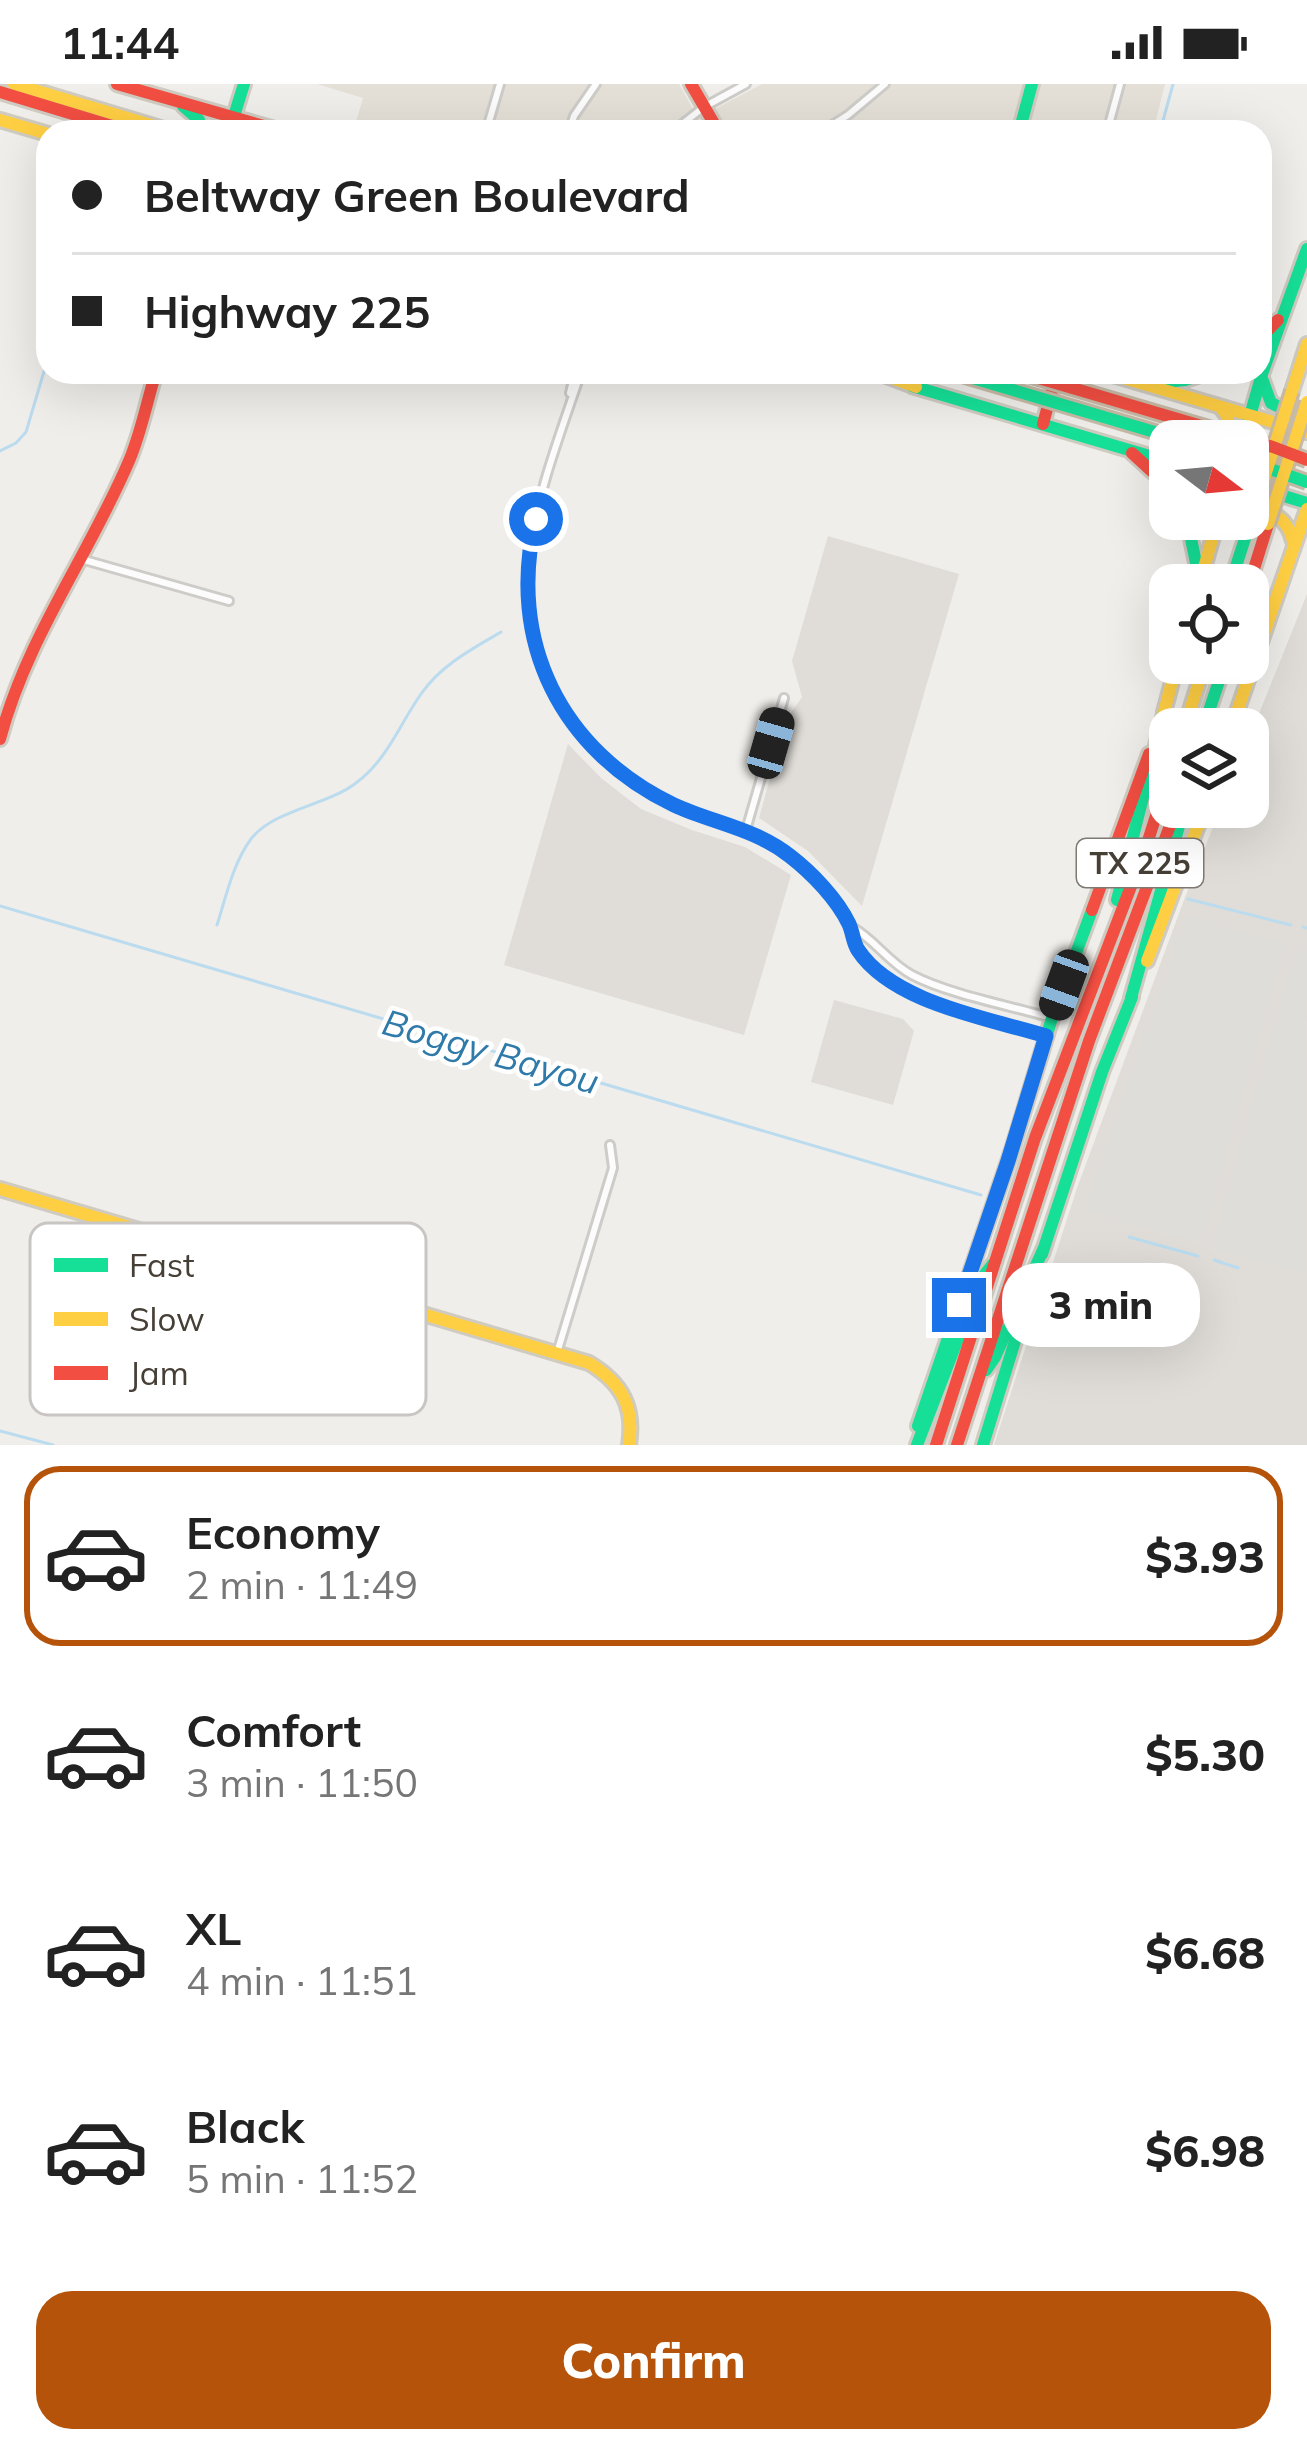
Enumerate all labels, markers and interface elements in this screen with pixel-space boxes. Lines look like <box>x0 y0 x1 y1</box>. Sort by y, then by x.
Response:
text: 11:44 <box>60 14 179 70</box>
text: Beltway Green Boulevard <box>144 167 690 223</box>
text: Highway 225 <box>144 283 430 339</box>
north arrow <box>1149 420 1269 540</box>
map controls <box>1149 420 1269 828</box>
route start <box>509 492 563 546</box>
button: locate <box>1149 564 1269 684</box>
car <box>744 703 798 783</box>
button: layers <box>1149 708 1269 828</box>
road number: TX 225 <box>1077 839 1203 887</box>
car <box>1035 945 1093 1025</box>
water label: Boggy Bayou <box>378 999 604 1103</box>
legend <box>30 1223 426 1415</box>
text: Fast <box>129 1244 194 1285</box>
callout: 3 min <box>1001 1263 1199 1347</box>
route end <box>932 1278 986 1332</box>
text: 3 min <box>1049 1280 1153 1329</box>
text: Slow <box>129 1298 205 1339</box>
text: Jam <box>129 1352 189 1393</box>
icon: car <box>42 1502 150 1610</box>
text: Economy <box>186 1504 380 1560</box>
text: $3.93 <box>1145 1528 1265 1584</box>
text: 2 min · 11:49 <box>186 1560 418 1609</box>
icon: car <box>42 1700 150 1808</box>
text: Comfort <box>186 1702 361 1758</box>
text: $5.30 <box>1145 1726 1265 1782</box>
text: 3 min · 11:50 <box>186 1758 418 1807</box>
icon: car <box>42 1898 150 2006</box>
text: XL <box>186 1900 241 1956</box>
text: $6.68 <box>1145 1924 1265 1980</box>
text: 4 min · 11:51 <box>186 1956 418 2005</box>
icon: car <box>42 2096 150 2204</box>
text: Black <box>186 2098 304 2154</box>
text: $6.98 <box>1145 2122 1265 2178</box>
text: 5 min · 11:52 <box>186 2154 418 2203</box>
button: Confirm <box>36 2291 1271 2429</box>

